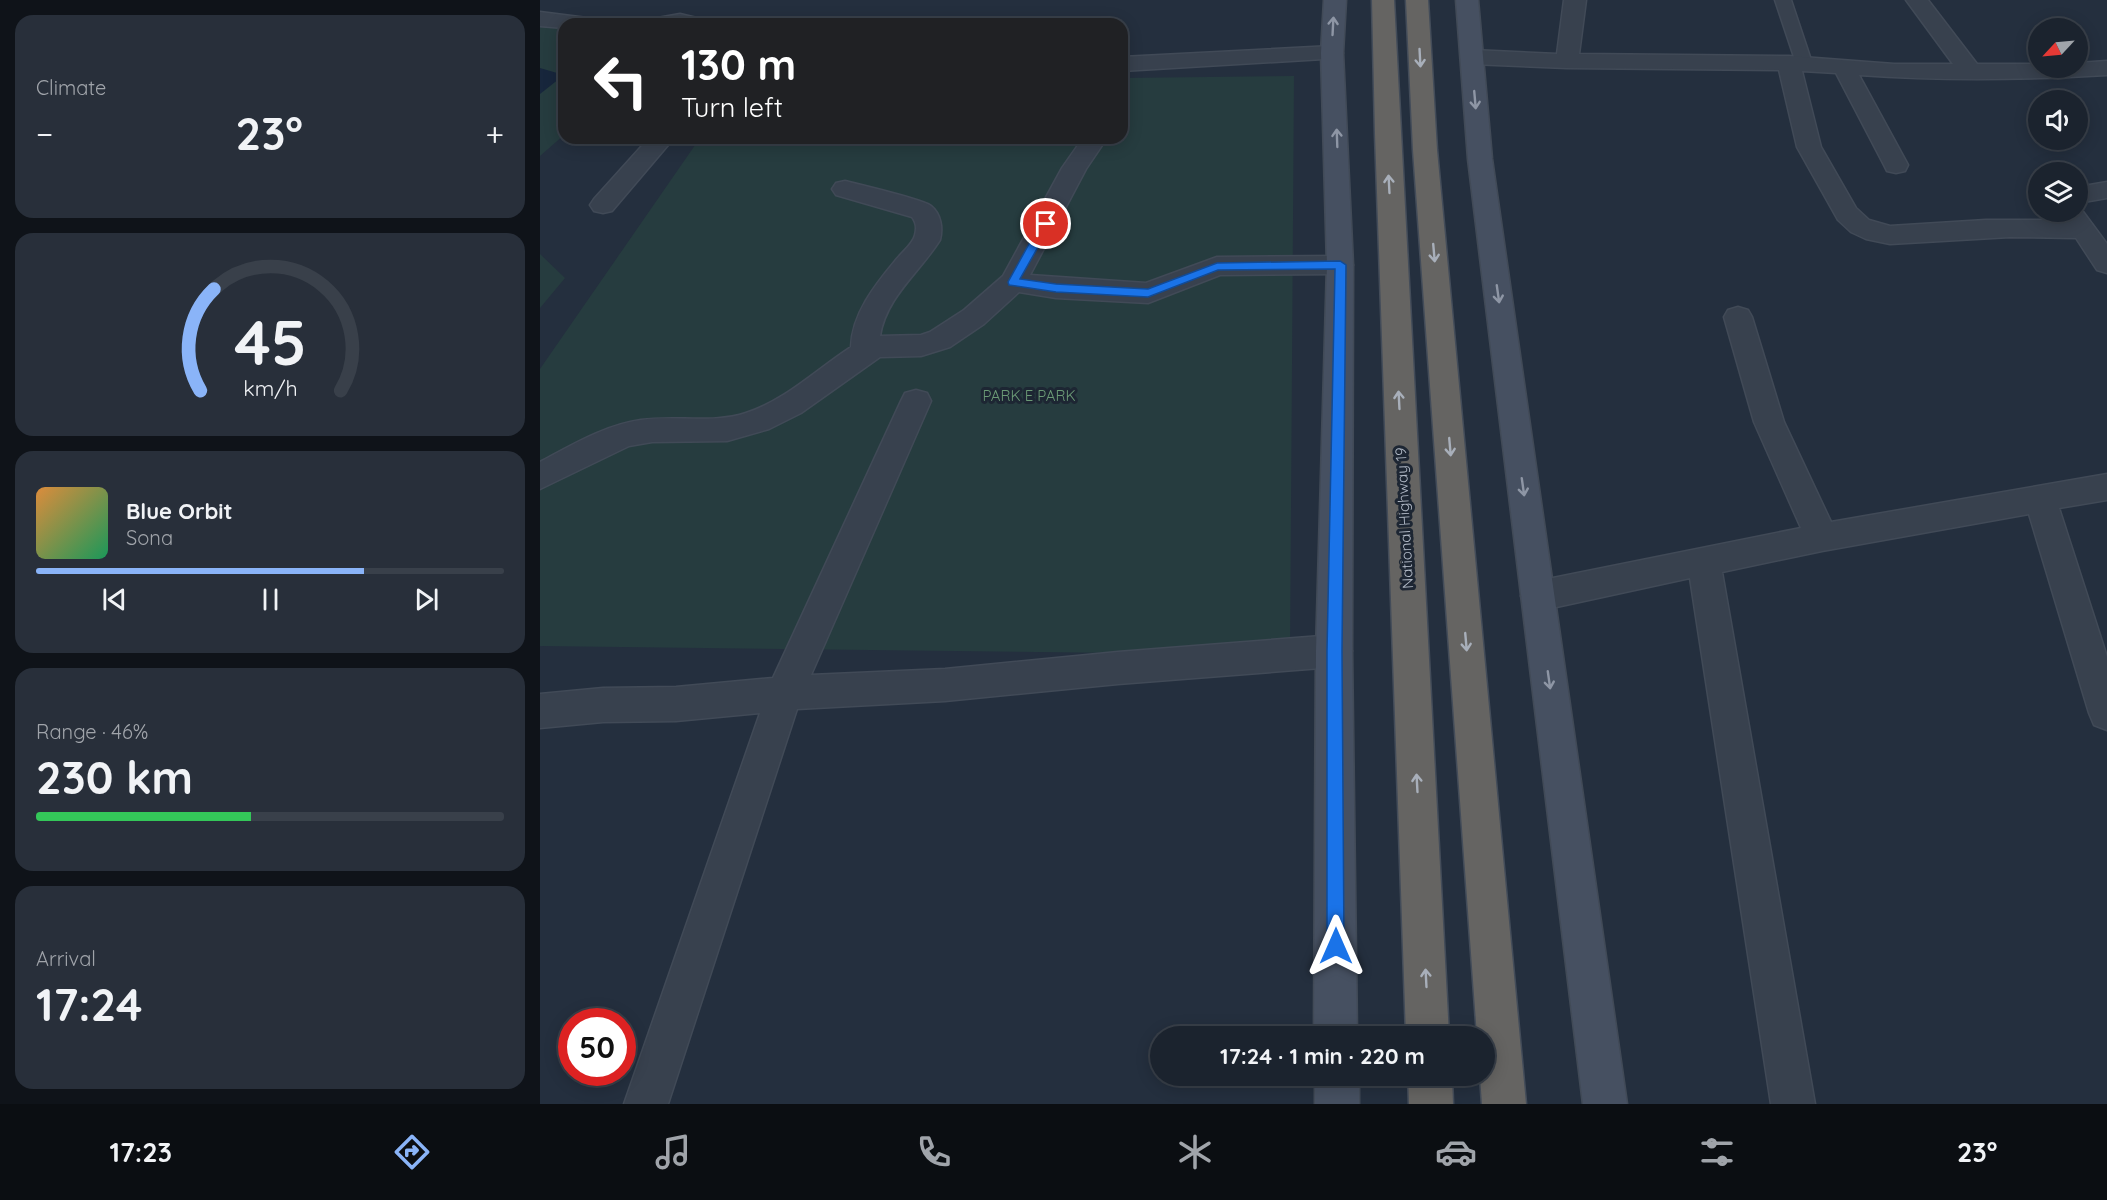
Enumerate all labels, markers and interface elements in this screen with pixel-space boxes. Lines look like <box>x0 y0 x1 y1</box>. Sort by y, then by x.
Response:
one-way arrow <box>1328 17 1339 37</box>
north arrow <box>2028 18 2088 78</box>
map controls <box>2028 18 2088 222</box>
text: 130 m <box>681 38 796 91</box>
icon: left <box>582 42 660 120</box>
one-way arrow <box>1415 48 1426 68</box>
text: Climate <box>36 75 106 100</box>
text: Turn left <box>681 90 783 124</box>
one-way arrow <box>1470 90 1481 110</box>
button: sound <box>2028 90 2088 150</box>
text: 23° <box>236 105 303 161</box>
text: − <box>36 113 53 154</box>
text: + <box>485 113 504 154</box>
one-way arrow <box>1331 129 1343 149</box>
button: layers <box>2028 162 2088 222</box>
one-way arrow <box>1383 174 1394 194</box>
pin <box>1020 198 1071 249</box>
icon: arrive <box>1029 207 1062 240</box>
one-way arrow <box>1429 242 1440 262</box>
one-way arrow <box>1493 283 1504 303</box>
text: 45 <box>234 303 306 381</box>
text: km/h <box>243 376 297 402</box>
park label: PARK E PARK <box>982 386 1076 405</box>
one-way arrow <box>1393 390 1404 410</box>
one-way arrow <box>1445 437 1456 457</box>
street label: National Highway 19 <box>1391 447 1417 589</box>
one-way arrow <box>1518 477 1529 497</box>
text: Blue Orbit <box>126 497 232 525</box>
text: Sona <box>126 525 173 550</box>
icon: previous <box>98 583 131 616</box>
icon: pause <box>254 583 287 616</box>
icon: next <box>410 583 443 616</box>
one-way arrow <box>1461 631 1472 651</box>
one-way arrow <box>1544 670 1555 690</box>
text: Range · 46% <box>36 719 148 744</box>
text: 230 km <box>36 749 193 805</box>
one-way arrow <box>1411 774 1422 794</box>
position arrow <box>1304 914 1368 978</box>
text: Arrival <box>36 946 96 971</box>
one-way arrow <box>1420 969 1431 989</box>
text: 17:24 <box>36 976 143 1032</box>
speed limit sign: 50 <box>558 1008 636 1086</box>
text: 17:24 · 1 min · 220 m <box>1220 1042 1425 1070</box>
icon: directions <box>391 1131 433 1173</box>
icon: music <box>652 1131 694 1173</box>
icon: phone <box>913 1131 955 1173</box>
icon: climate <box>1174 1131 1216 1173</box>
icon: car <box>1435 1131 1477 1173</box>
icon: filters <box>1696 1131 1738 1173</box>
text: 17:23 <box>109 1135 172 1169</box>
text: 23° <box>1957 1135 1997 1169</box>

